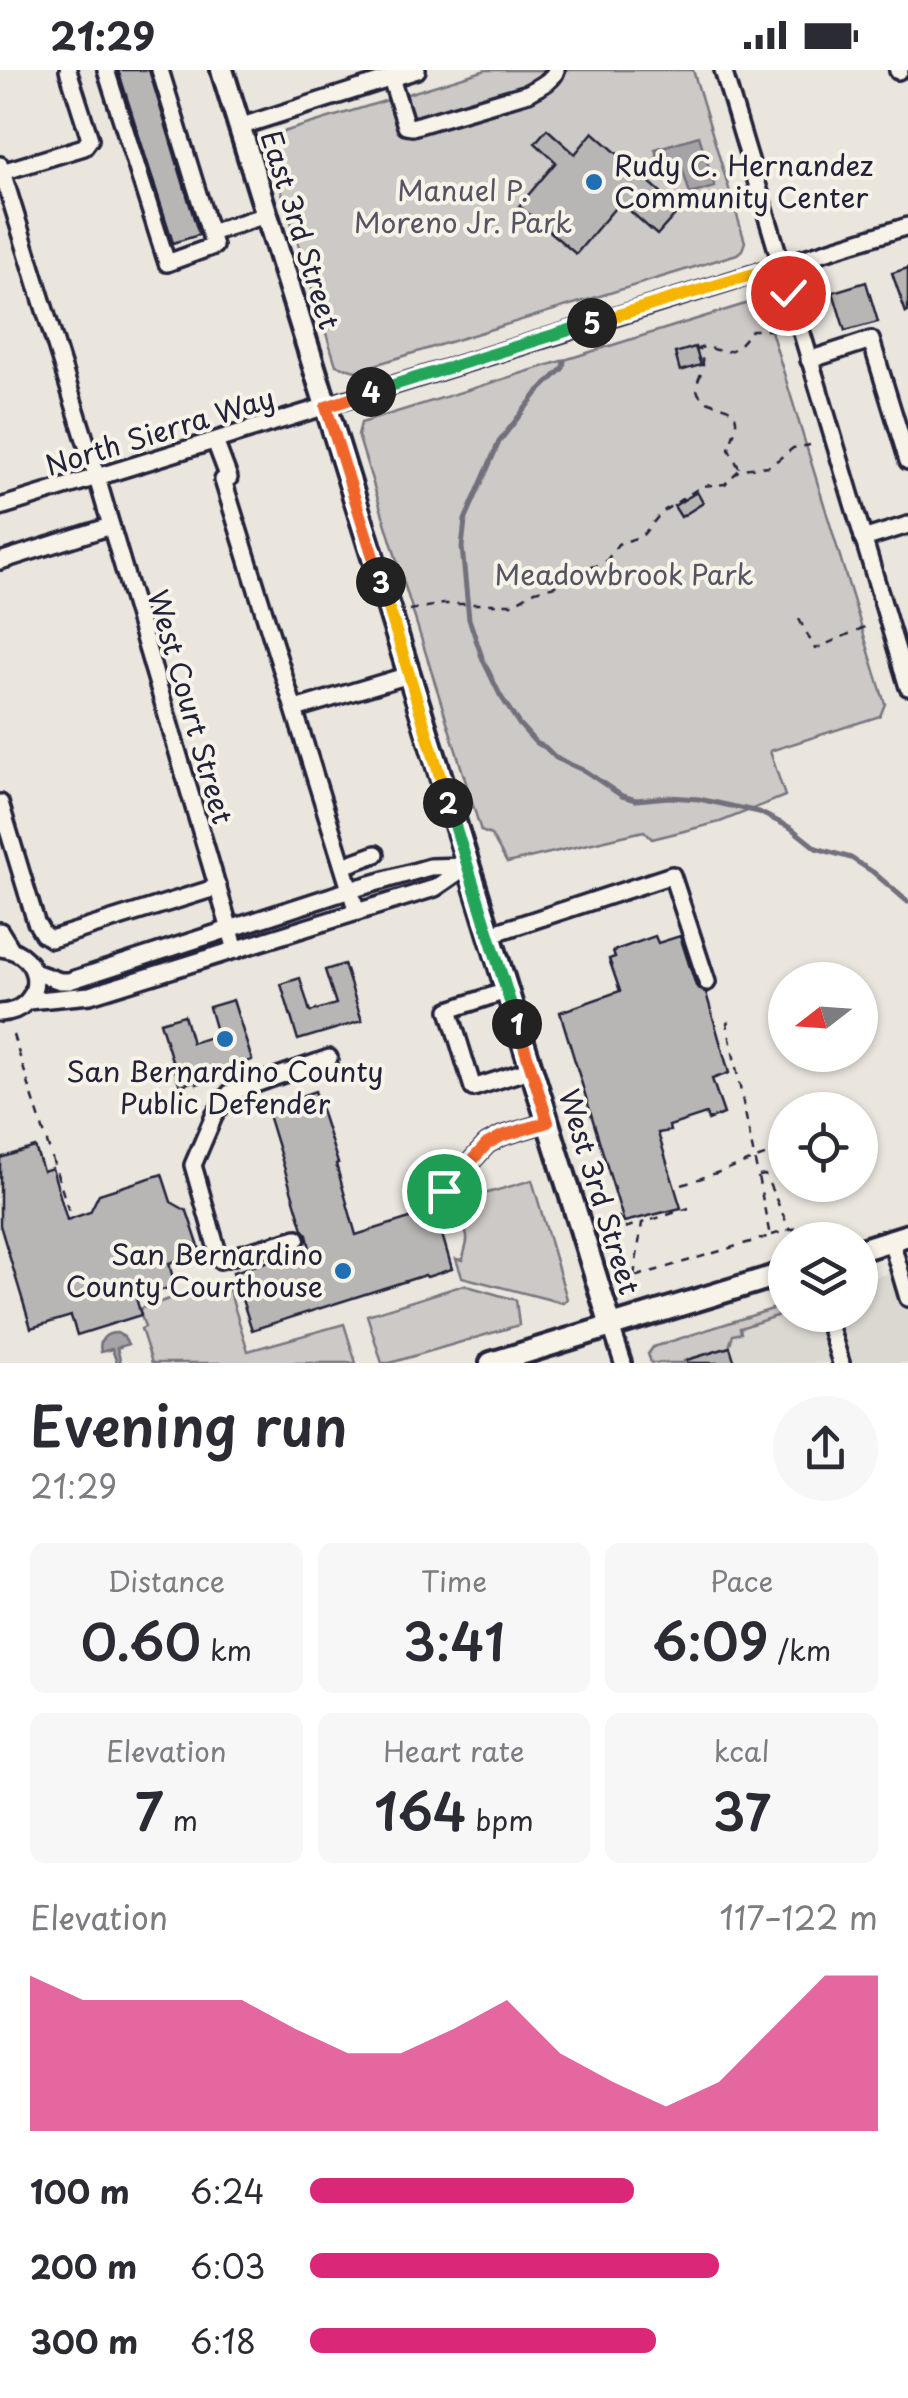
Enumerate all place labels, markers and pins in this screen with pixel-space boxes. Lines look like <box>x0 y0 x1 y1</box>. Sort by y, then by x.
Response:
place label: Rudy C. Hernandez Community Center <box>614 143 873 218</box>
marker: Rudy C. Hernandez Community Center <box>583 171 605 193</box>
pin <box>746 251 831 336</box>
pin: 5 <box>567 298 617 348</box>
pin: 4 <box>346 367 396 417</box>
pin: 3 <box>356 557 406 607</box>
pin: 2 <box>423 778 473 828</box>
pin: 1 <box>492 999 542 1049</box>
marker: San Bernardino County Public Defender <box>214 1028 236 1050</box>
place label: San Bernardino County Public Defender <box>66 1049 384 1124</box>
pin <box>402 1149 487 1234</box>
place label: San Bernardino County Courthouse <box>65 1232 323 1307</box>
marker: San Bernardino County Courthouse <box>332 1260 354 1282</box>

